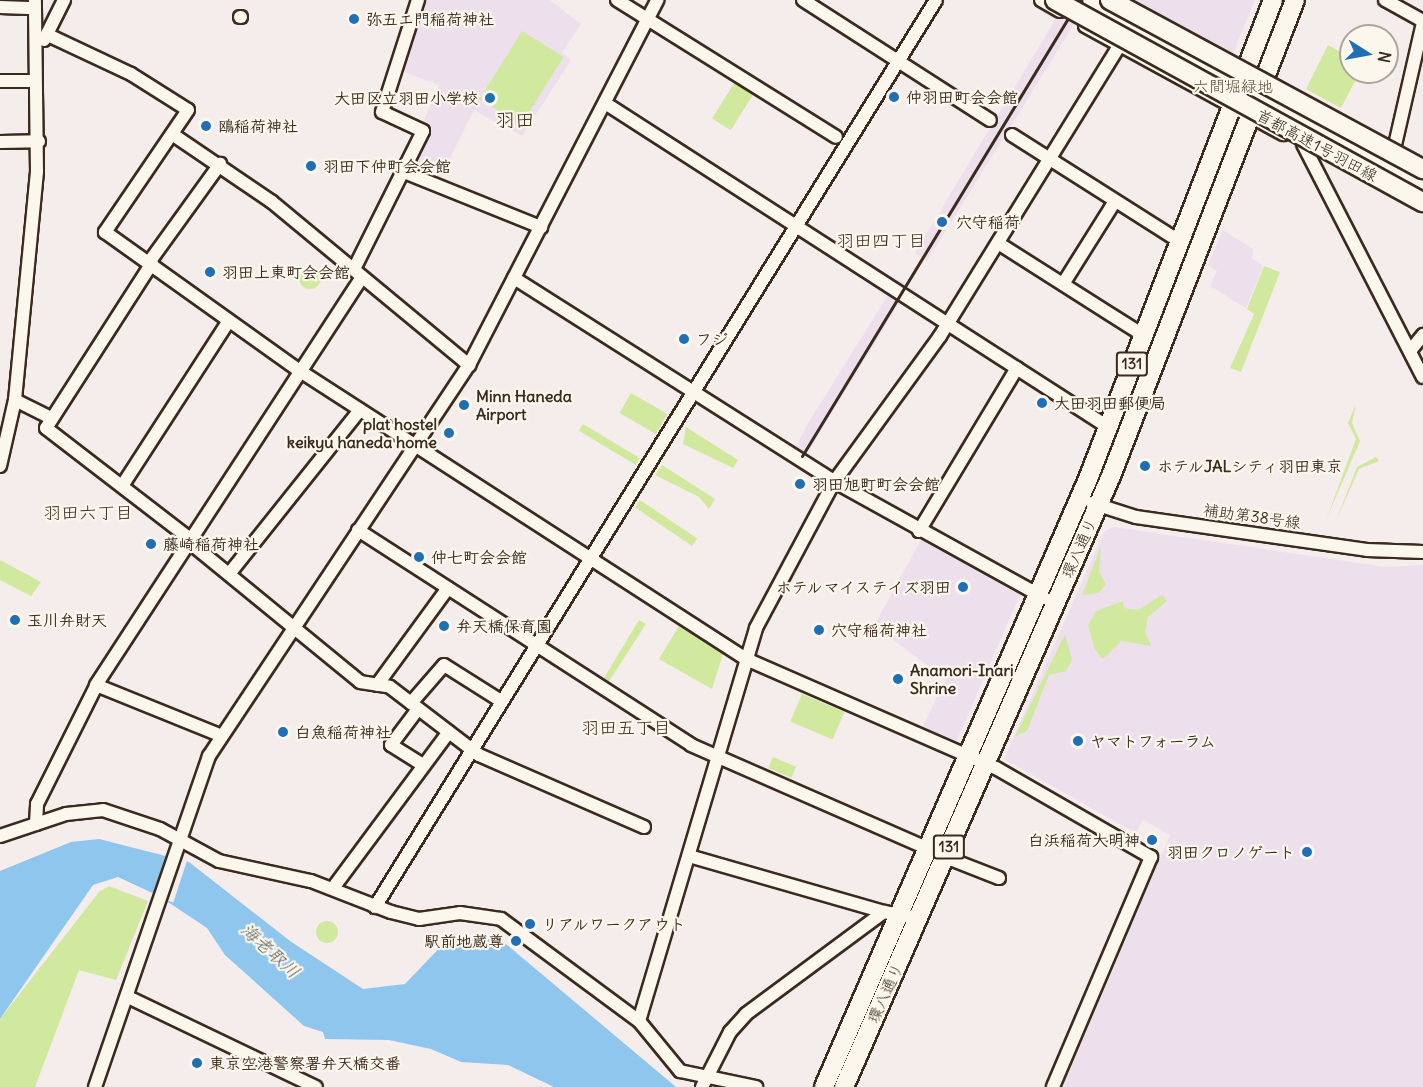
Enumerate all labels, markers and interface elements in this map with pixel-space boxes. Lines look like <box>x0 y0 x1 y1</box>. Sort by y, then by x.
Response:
place label: 弥五エ門稲荷神社 <box>366 9 494 29</box>
marker: 弥五エ門稲荷神社 <box>347 12 361 26</box>
north arrow <box>1339 24 1399 84</box>
text: N <box>1374 50 1396 64</box>
park label: 六間堀緑地 <box>1193 76 1273 96</box>
place label: 仲羽田町会会館 <box>906 87 1018 107</box>
place label: 大田区立羽田小学校 <box>334 88 478 108</box>
marker: 仲羽田町会会館 <box>887 90 901 104</box>
marker: 大田区立羽田小学校 <box>483 91 497 105</box>
street label: 首都高速1号羽田線 <box>1253 105 1381 185</box>
district label: 羽田 <box>495 107 535 131</box>
place label: 鴎稲荷神社 <box>218 116 298 136</box>
marker: 鴎稲荷神社 <box>199 119 213 133</box>
place label: 羽田下仲町会会館 <box>323 156 451 176</box>
marker: 羽田下仲町会会館 <box>304 159 318 173</box>
place label: 穴守稲荷 <box>956 212 1020 232</box>
marker: 穴守稲荷 <box>933 213 951 231</box>
district label: 羽田四丁目 <box>836 230 926 252</box>
place label: 羽田上東町会会館 <box>222 262 350 282</box>
marker: 羽田上東町会会館 <box>203 265 217 279</box>
place label: フジ <box>696 329 728 349</box>
marker: フジ <box>677 332 691 346</box>
road number: 131 <box>1116 352 1148 376</box>
place label: Minn Haneda Airport <box>476 386 572 424</box>
place label: 大田羽田郵便局 <box>1054 393 1166 413</box>
marker: 大田羽田郵便局 <box>1035 396 1049 410</box>
marker: Minn Haneda Airport <box>457 398 471 412</box>
place label: plat hostel keikyu haneda home <box>287 414 437 452</box>
marker: plat hostel keikyu haneda home <box>442 426 456 440</box>
place label: ホテルJALシティ羽田東京 <box>1157 456 1344 476</box>
marker: ホテルJALシティ羽田東京 <box>1138 459 1152 473</box>
place label: 羽田旭町町会会館 <box>812 474 940 494</box>
marker: 羽田旭町町会会館 <box>793 477 807 491</box>
street label: 補助第38号線 <box>1202 500 1302 532</box>
district label: 羽田六丁目 <box>43 502 133 524</box>
street label: 環八通り <box>1057 515 1101 581</box>
place label: 藤崎稲荷神社 <box>163 534 259 554</box>
marker: 藤崎稲荷神社 <box>144 537 158 551</box>
place label: 仲七町会会館 <box>431 547 527 567</box>
marker: 仲七町会会館 <box>412 550 426 564</box>
place label: ホテルマイステイズ羽田 <box>775 577 951 597</box>
marker: ホテルマイステイズ羽田 <box>956 580 970 594</box>
place label: 玉川弁財天 <box>27 610 107 630</box>
marker: 玉川弁財天 <box>8 613 22 627</box>
place label: 弁天橋保育園 <box>456 616 552 636</box>
marker: 弁天橋保育園 <box>437 619 451 633</box>
place label: 穴守稲荷神社 <box>831 620 927 640</box>
marker: 穴守稲荷神社 <box>812 623 826 637</box>
place label: Anamori-Inari Shrine <box>910 660 1014 698</box>
marker: Anamori-Inari Shrine <box>891 672 905 686</box>
district label: 羽田五丁目 <box>581 717 671 739</box>
place label: 白魚稲荷神社 <box>295 722 391 742</box>
marker: 白魚稲荷神社 <box>276 725 290 739</box>
place label: ヤマトフォーラム <box>1090 731 1218 751</box>
marker: ヤマトフォーラム <box>1071 734 1085 748</box>
place label: 白浜稲荷大明神 <box>1028 830 1140 850</box>
marker: 白浜稲荷大明神 <box>1145 833 1159 847</box>
road number: 131 <box>932 835 966 859</box>
place label: 羽田クロノゲート <box>1167 842 1295 862</box>
marker: 羽田クロノゲート <box>1300 845 1314 859</box>
place label: リアルワークアウト <box>542 914 686 934</box>
marker: リアルワークアウト <box>523 917 537 931</box>
water label: 海老取川 <box>236 919 304 983</box>
place label: 駅前地蔵尊 <box>424 931 504 951</box>
marker: 駅前地蔵尊 <box>509 934 523 948</box>
street label: 環八通り <box>863 960 907 1026</box>
place label: 東京空港警察署弁天橋交番 <box>209 1053 401 1073</box>
marker: 東京空港警察署弁天橋交番 <box>190 1056 204 1070</box>

